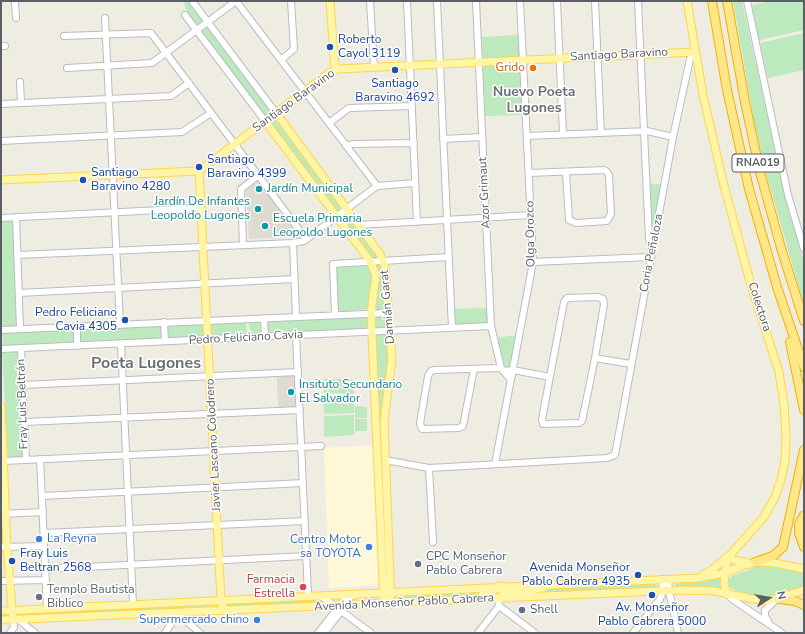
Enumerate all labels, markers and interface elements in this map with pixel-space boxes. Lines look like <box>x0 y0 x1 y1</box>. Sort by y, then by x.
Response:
place label: Roberto Cayol 3119 <box>338 33 400 61</box>
marker: Roberto Cayol 3119 <box>325 42 335 52</box>
street label: Santiago Baravino <box>570 45 668 65</box>
place label: Grido <box>496 61 525 75</box>
marker: Grido <box>528 63 538 73</box>
marker: Santiago Baravino 4692 <box>390 65 400 75</box>
street label: Santiago Baravino <box>250 66 338 136</box>
place label: Santiago Baravino 4692 <box>355 77 435 105</box>
district label: Nuevo Poeta Lugones <box>493 85 575 118</box>
place label: Santiago Baravino 4399 <box>207 153 286 181</box>
road number: RNA019 <box>732 154 784 172</box>
street label: Azor Grimaut <box>476 157 494 229</box>
marker: Santiago Baravino 4399 <box>194 162 204 172</box>
place label: Santiago Baravino 4280 <box>91 166 170 194</box>
marker: Santiago Baravino 4280 <box>78 175 88 185</box>
place label: Jardín Municipal <box>267 182 353 196</box>
marker: Jardín Municipal <box>254 184 264 194</box>
place label: Jardín De Infantes Leopoldo Lugones <box>151 195 250 223</box>
street label: Olga Orozco <box>523 201 539 267</box>
marker: Jardín De Infantes Leopoldo Lugones <box>253 204 263 214</box>
place label: Escuela Primaria Leopoldo Lugones <box>273 212 372 240</box>
street label: Coria Peñaloza <box>637 213 667 293</box>
marker: Escuela Primaria Leopoldo Lugones <box>260 221 270 231</box>
street label: Damián Garat <box>378 269 398 345</box>
street label: Colectora <box>744 280 774 334</box>
place label: Pedro Feliciano Cavia 4305 <box>35 306 117 334</box>
marker: Pedro Feliciano Cavia 4305 <box>120 315 130 325</box>
street label: Pedro Feliciano Cavia <box>188 328 304 348</box>
district label: Poeta Lugones <box>91 354 201 374</box>
street label: Fray Luis Beltrán <box>14 358 32 450</box>
street label: Javier Lascano Colodrero <box>203 378 225 512</box>
place label: Insituto Secundario El Salvador <box>299 378 402 406</box>
marker: Insituto Secundario El Salvador <box>286 387 296 397</box>
place label: La Reyna <box>47 532 97 546</box>
place label: Centro Motor sa TOYOTA <box>290 533 361 561</box>
marker: La Reyna <box>34 534 44 544</box>
marker: Centro Motor sa TOYOTA <box>364 542 374 552</box>
place label: Fray Luis Beltran 2568 <box>20 547 91 575</box>
place label: CPC Monseñor Pablo Cabrera <box>426 550 506 578</box>
marker: Fray Luis Beltran 2568 <box>7 556 17 566</box>
marker: CPC Monseñor Pablo Cabrera <box>413 559 423 569</box>
place label: Avenida Monseñor Pablo Cabrera 4935 <box>522 561 630 589</box>
marker: Avenida Monseñor Pablo Cabrera 4935 <box>633 570 643 580</box>
place label: Farmacia Estrella <box>247 573 295 601</box>
north arrow <box>749 578 789 618</box>
marker: Farmacia Estrella <box>298 582 308 592</box>
place label: Templo Bautista Biblico <box>47 583 135 611</box>
marker: Av. Monseñor Pablo Cabrera 5000 <box>647 590 657 600</box>
text: N <box>773 590 789 601</box>
street label: Avenida Monseñor Pablo Cabrera <box>314 591 494 615</box>
marker: Templo Bautista Biblico <box>34 592 44 602</box>
place label: Av. Monseñor Pablo Cabrera 5000 <box>598 601 706 629</box>
place label: Shell <box>530 603 558 617</box>
marker: Shell <box>517 605 527 615</box>
place label: Supermercado chino <box>139 613 249 627</box>
marker: Supermercado chino <box>252 615 262 625</box>

